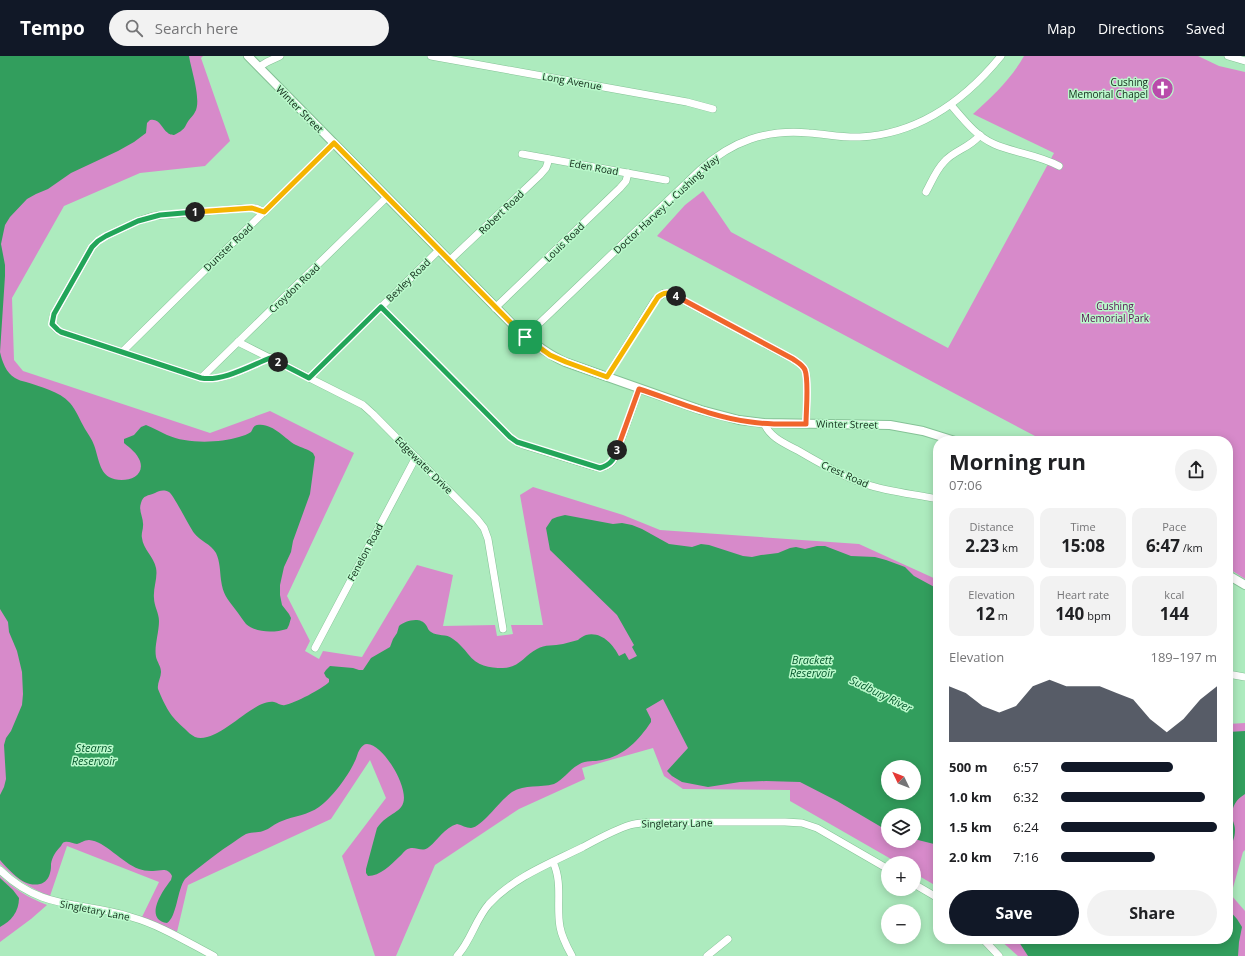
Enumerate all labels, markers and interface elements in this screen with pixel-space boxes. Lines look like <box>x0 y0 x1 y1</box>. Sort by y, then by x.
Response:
search box <box>109 10 389 46</box>
text: Tempo <box>20 15 85 41</box>
icon: search <box>123 17 145 39</box>
text: Search here <box>155 18 238 38</box>
text: Map <box>1047 19 1076 38</box>
text: Directions <box>1098 19 1164 38</box>
text: Saved <box>1186 19 1225 38</box>
street label: Long Avenue <box>541 69 603 93</box>
place label: Cushing Memorial Chapel <box>1069 75 1149 101</box>
church icon: Cushing Memorial Chapel <box>1150 75 1176 101</box>
street label: Winter Street <box>273 82 327 136</box>
street label: Doctor Harvey L. Cushing Way <box>610 151 723 257</box>
street label: Eden Road <box>568 156 620 178</box>
street label: Robert Road <box>475 187 527 237</box>
pin: 1 <box>185 202 205 222</box>
text: 1 <box>192 204 198 219</box>
street label: Louis Road <box>541 219 587 265</box>
street label: Dunster Road <box>200 220 256 274</box>
street label: Bexley Road <box>383 255 433 305</box>
street label: Croydon Road <box>265 260 323 316</box>
pin: 4 <box>666 286 686 306</box>
text: 4 <box>673 288 679 303</box>
park label: Cushing Memorial Park <box>1081 299 1150 325</box>
pin <box>508 320 542 354</box>
icon: arrive <box>514 326 536 348</box>
pin: 2 <box>268 352 288 372</box>
text: 2 <box>275 354 281 369</box>
street label: Winter Street <box>816 416 878 432</box>
street label: Edgewater Drive <box>392 433 456 497</box>
pin: 3 <box>607 440 627 460</box>
text: 3 <box>614 442 620 457</box>
text: Morning run <box>949 446 1086 476</box>
button: share <box>1175 449 1217 491</box>
street label: Crest Road <box>819 457 871 491</box>
text: 07:06 <box>949 476 982 494</box>
text: Distance <box>970 519 1014 534</box>
text: Time <box>1070 519 1096 534</box>
text: Pace <box>1162 519 1186 534</box>
street label: Fenelon Road <box>344 521 386 583</box>
text: 2.23 <box>965 534 999 557</box>
text: 15:08 <box>1061 534 1105 557</box>
text: 6:47 <box>1146 534 1180 557</box>
text: km <box>999 540 1018 555</box>
text: /km <box>1180 540 1203 555</box>
text: Elevation <box>968 587 1015 602</box>
text: Heart rate <box>1057 587 1109 602</box>
text: kcal <box>1164 587 1184 602</box>
text: 12 <box>975 602 995 625</box>
text: 140 <box>1055 602 1084 625</box>
text: 144 <box>1160 602 1189 625</box>
text: m <box>995 608 1008 623</box>
text: bpm <box>1084 608 1111 623</box>
text: Elevation <box>949 648 1004 666</box>
text: 189–197 m <box>1150 648 1217 666</box>
water label: Brackett Reservoir <box>790 652 835 680</box>
water label: Sudbury River <box>848 672 915 715</box>
water label: Stearns Reservoir <box>72 740 117 768</box>
text: 500 m <box>949 758 987 776</box>
text: 6:57 <box>1013 758 1039 776</box>
north arrow <box>881 760 921 800</box>
map controls <box>881 760 921 944</box>
text: 1.0 km <box>949 788 992 806</box>
text: 6:32 <box>1013 788 1039 806</box>
button: layers <box>881 808 921 848</box>
street label: Singletary Lane <box>641 815 713 831</box>
text: 1.5 km <box>949 818 992 836</box>
text: 6:24 <box>1013 818 1039 836</box>
text: 2.0 km <box>949 848 992 866</box>
text: 7:16 <box>1013 848 1039 866</box>
button: + <box>881 856 921 896</box>
button: Save <box>949 890 1079 936</box>
button: Share <box>1087 890 1217 936</box>
street label: Singletary Lane <box>59 896 132 924</box>
button: − <box>881 904 921 944</box>

